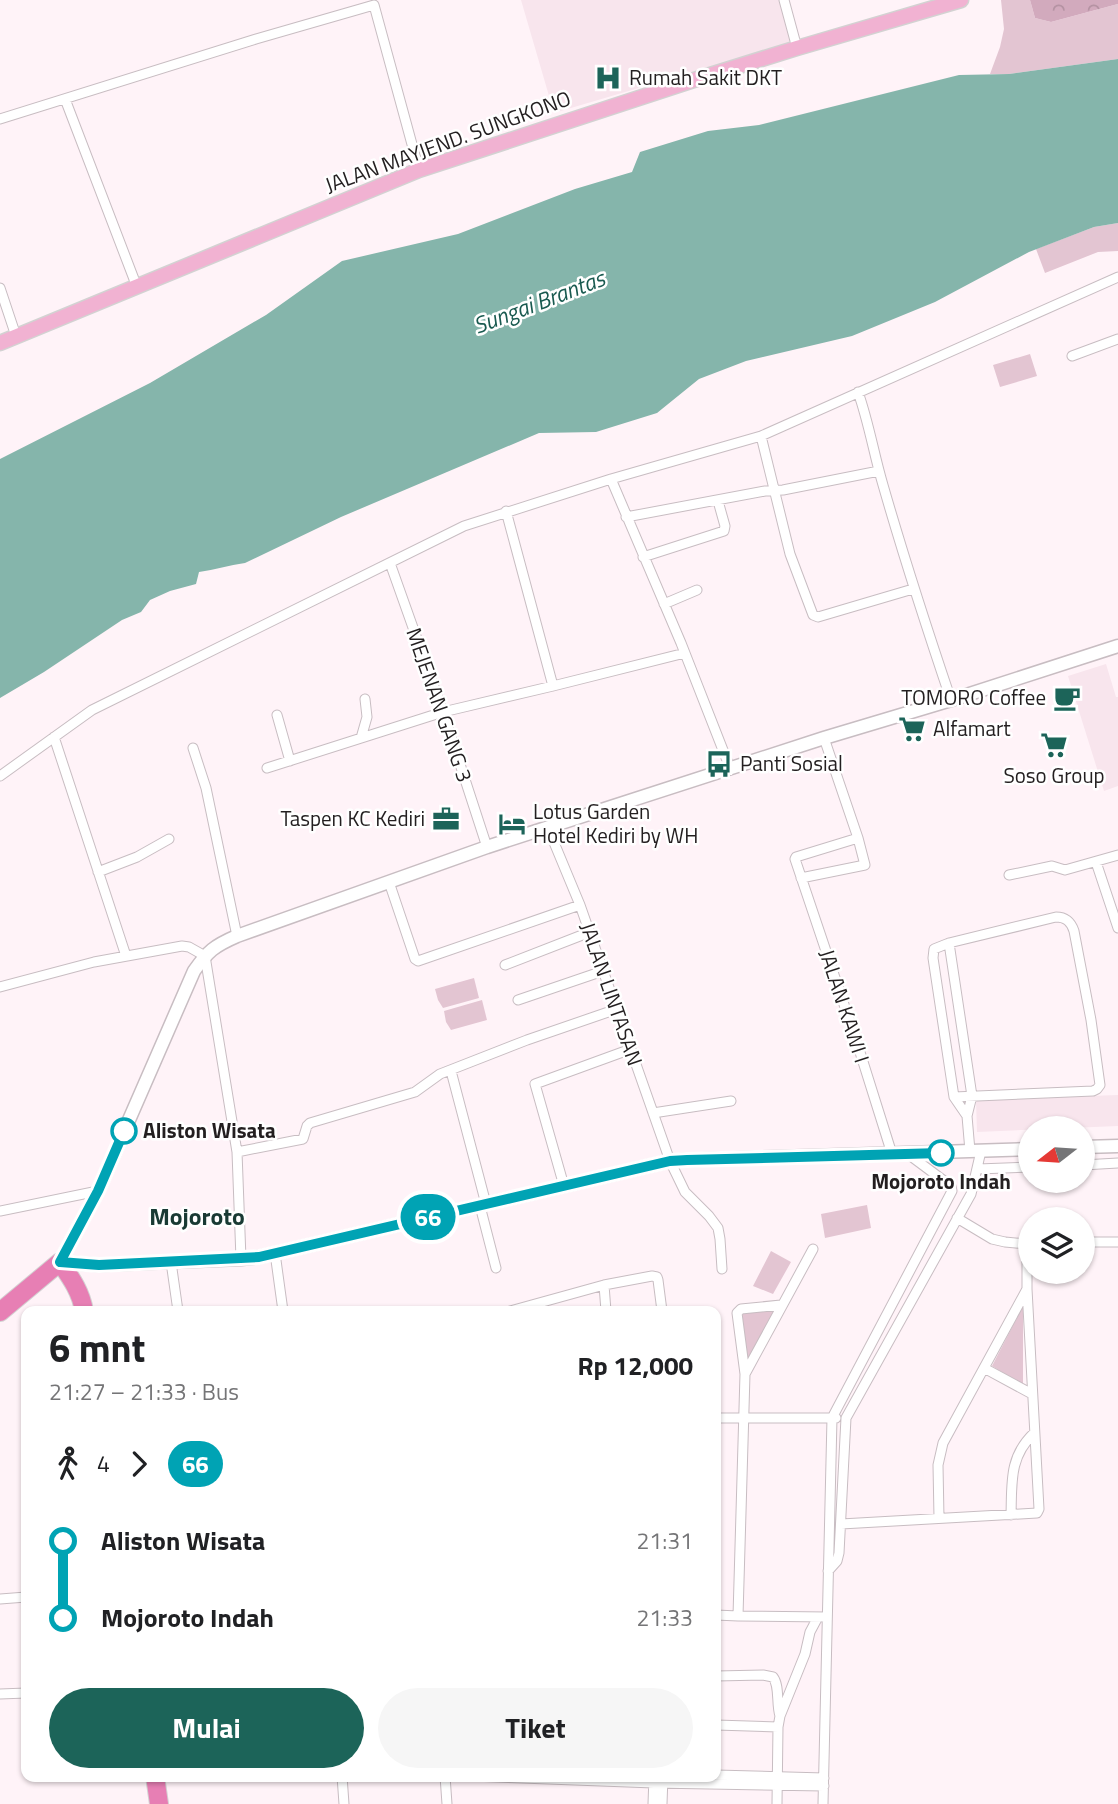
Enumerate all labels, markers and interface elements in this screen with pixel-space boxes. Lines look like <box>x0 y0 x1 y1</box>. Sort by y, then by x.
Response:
place label: Rumah Sakit DKT <box>629 61 782 93</box>
hospital icon: Rumah Sakit DKT <box>593 63 623 93</box>
street label: JALAN MAYJEND. SUNGKONO <box>320 82 575 200</box>
water label: Sungai Brantas <box>468 260 612 343</box>
street label: MEJENAN GANG 3 <box>399 623 481 786</box>
place label: TOMORO Coffee <box>901 681 1046 713</box>
cafe icon: TOMORO Coffee <box>1052 683 1082 713</box>
place label: Alfamart <box>933 712 1011 744</box>
supermarket icon: Alfamart <box>897 714 927 744</box>
supermarket icon: Soso Group <box>1039 730 1069 760</box>
place label: Panti Sosial <box>740 747 843 779</box>
bus stop icon: Panti Sosial <box>704 749 734 779</box>
place label: Soso Group <box>1003 759 1105 791</box>
place label: Lotus Garden Hotel Kediri by WH <box>533 795 698 851</box>
place label: Taspen KC Kediri <box>280 802 425 834</box>
office icon: Taspen KC Kediri <box>431 804 461 834</box>
hotel icon: Lotus Garden Hotel Kediri by WH <box>497 809 527 839</box>
street label: JALAN LINTASAN <box>572 918 651 1070</box>
street label: JALAN KAWI I <box>812 945 878 1067</box>
place label: Aliston Wisata <box>143 1114 276 1146</box>
north arrow <box>1018 1116 1096 1194</box>
map controls <box>1018 1116 1095 1284</box>
marker: Aliston Wisata <box>111 1118 137 1144</box>
marker: Mojoroto Indah <box>928 1140 954 1166</box>
place label: Mojoroto Indah <box>871 1165 1011 1197</box>
line badge: 66 <box>396 1194 460 1240</box>
district label: Mojoroto <box>149 1198 245 1234</box>
text: 66 <box>415 1199 441 1235</box>
button: layers <box>1018 1207 1095 1284</box>
text: 6 mnt <box>49 1319 145 1377</box>
text: Rp 12,000 <box>577 1346 693 1385</box>
text: 21:27 – 21:33 · Bus <box>49 1374 239 1409</box>
icon: walk <box>49 1445 87 1483</box>
icon: forward <box>120 1445 158 1483</box>
text: 4 <box>97 1446 110 1481</box>
text: 66 <box>182 1446 209 1482</box>
text: Aliston Wisata <box>101 1521 265 1560</box>
text: 21:31 <box>636 1523 693 1558</box>
text: Mojoroto Indah <box>101 1598 274 1637</box>
text: 21:33 <box>636 1600 693 1635</box>
button: Mulai <box>49 1688 364 1768</box>
button: Tiket <box>378 1688 693 1768</box>

